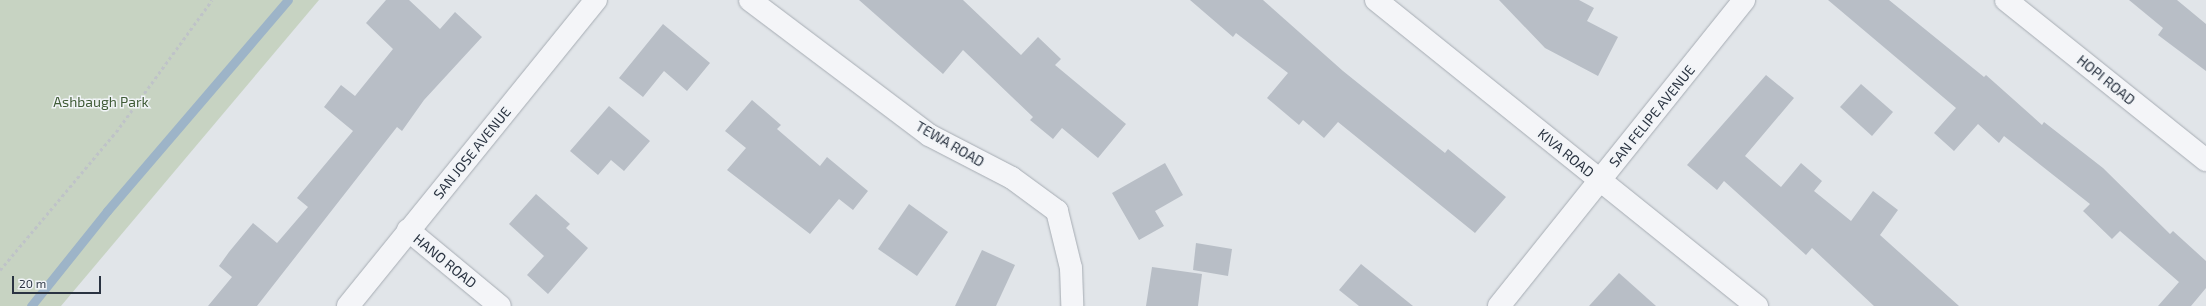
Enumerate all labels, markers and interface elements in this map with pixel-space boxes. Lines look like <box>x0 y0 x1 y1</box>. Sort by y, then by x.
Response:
street label: HOPI ROAD <box>2074 52 2138 108</box>
street label: SAN FELIPE AVENUE <box>1606 61 1698 171</box>
park label: Ashbaugh Park <box>53 94 149 110</box>
street label: SAN JOSE AVENUE <box>430 103 514 203</box>
street label: TEWA ROAD <box>913 118 987 170</box>
street label: KIVA ROAD <box>1534 125 1598 181</box>
street label: HANO ROAD <box>410 230 480 292</box>
scale bar <box>14 268 103 294</box>
text: 20 m <box>19 276 46 290</box>

